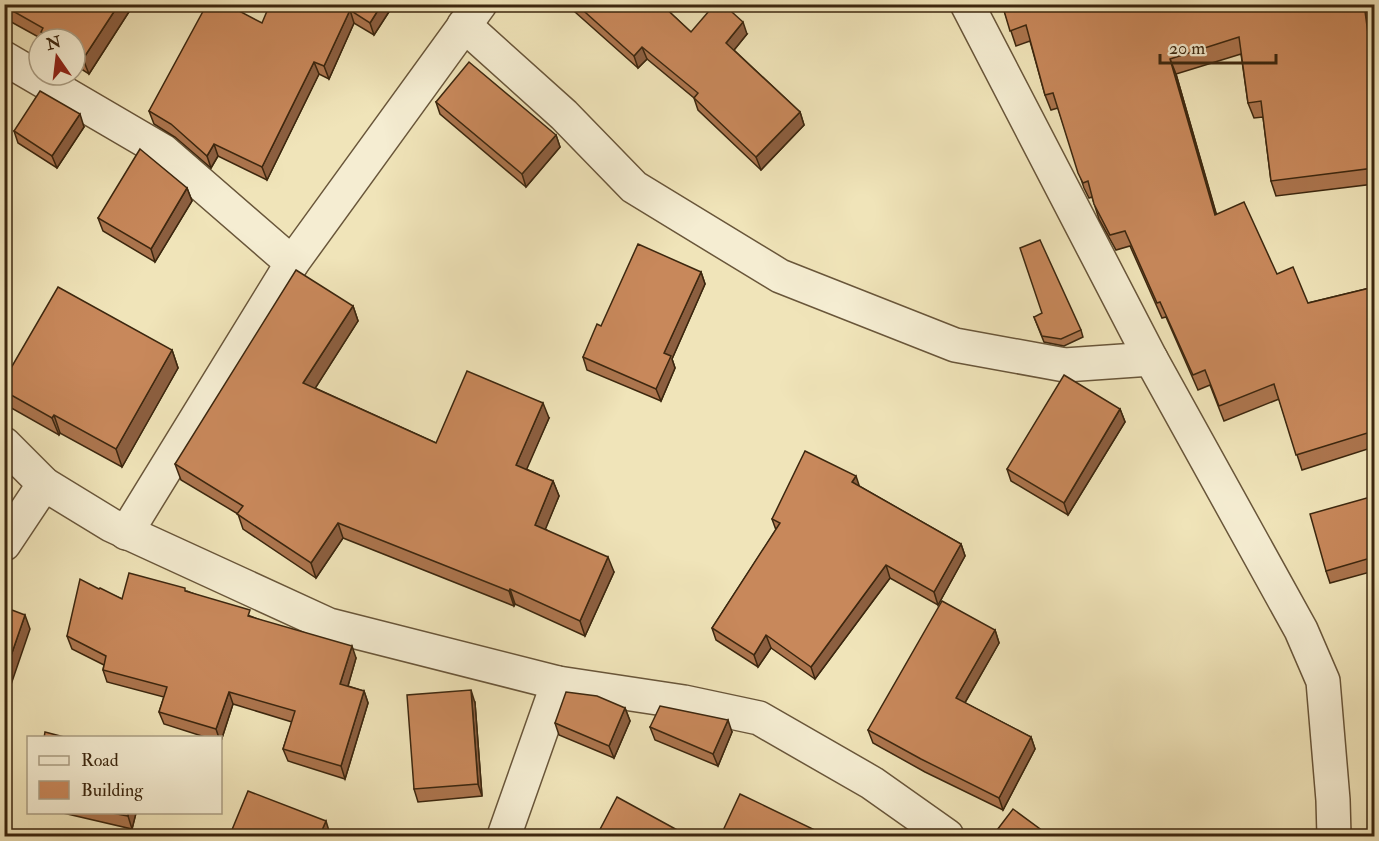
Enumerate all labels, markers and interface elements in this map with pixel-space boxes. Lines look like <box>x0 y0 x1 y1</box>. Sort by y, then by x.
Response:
north arrow <box>27 27 87 87</box>
scale bar <box>1160 27 1276 65</box>
text: N <box>43 32 64 55</box>
text: 20 m <box>1169 37 1205 60</box>
legend <box>27 736 222 814</box>
text: Road <box>81 749 119 772</box>
text: Building <box>81 779 144 802</box>

